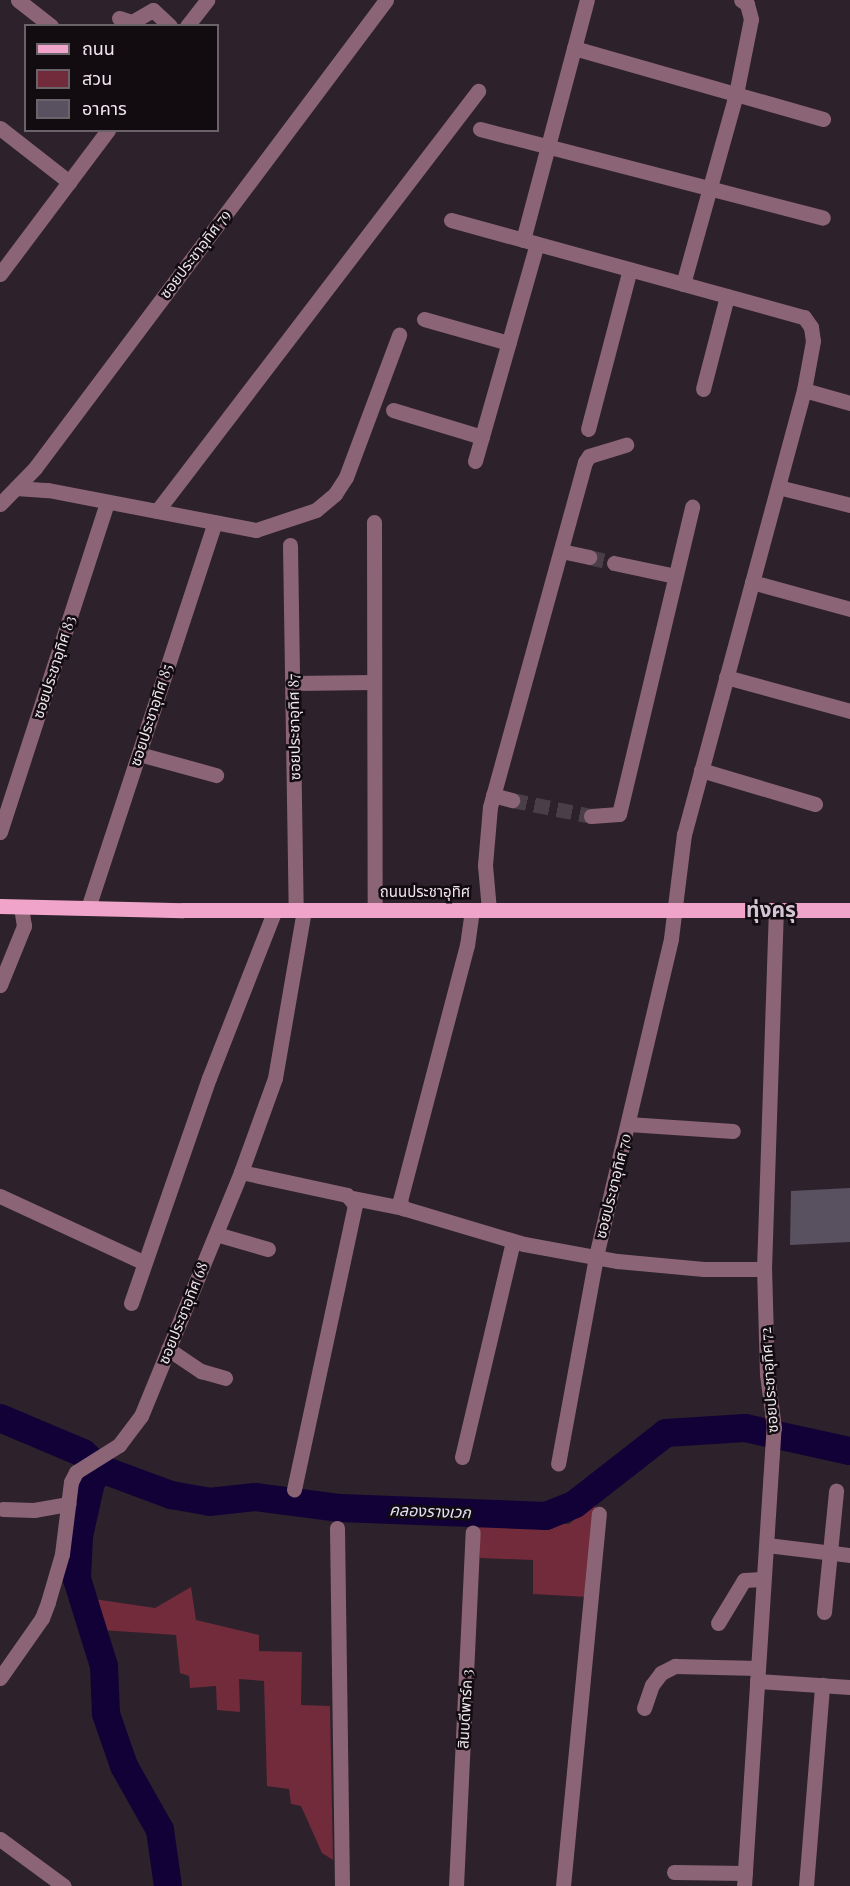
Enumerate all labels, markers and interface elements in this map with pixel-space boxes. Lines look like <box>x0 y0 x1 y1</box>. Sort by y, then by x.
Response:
legend <box>24 24 219 132</box>
text: ถนน <box>82 36 115 60</box>
text: สวน <box>82 66 112 90</box>
text: อาคาร <box>82 96 127 120</box>
street label: ซอยประชาอุทิศ 79 <box>156 206 234 302</box>
street label: ซอยประชาอุทิศ 83 <box>29 613 79 721</box>
street label: ซอยประชาอุทิศ 85 <box>126 662 176 768</box>
street label: ซอยประชาอุทิศ 87 <box>284 674 304 780</box>
street label: ถนนประชาอุทิศ <box>380 883 470 901</box>
district label: ทุ่งครุ <box>746 895 796 921</box>
street label: ซอยประชาอุทิศ 70 <box>591 1132 635 1240</box>
street label: ซอยประชาอุทิศ 68 <box>154 1260 212 1366</box>
street label: ซอยประชาอุทิศ 72 <box>756 1327 782 1433</box>
water label: คลองรางเวก <box>389 1500 471 1522</box>
street label: สินบดีพาร์ค 3 <box>454 1669 476 1749</box>

